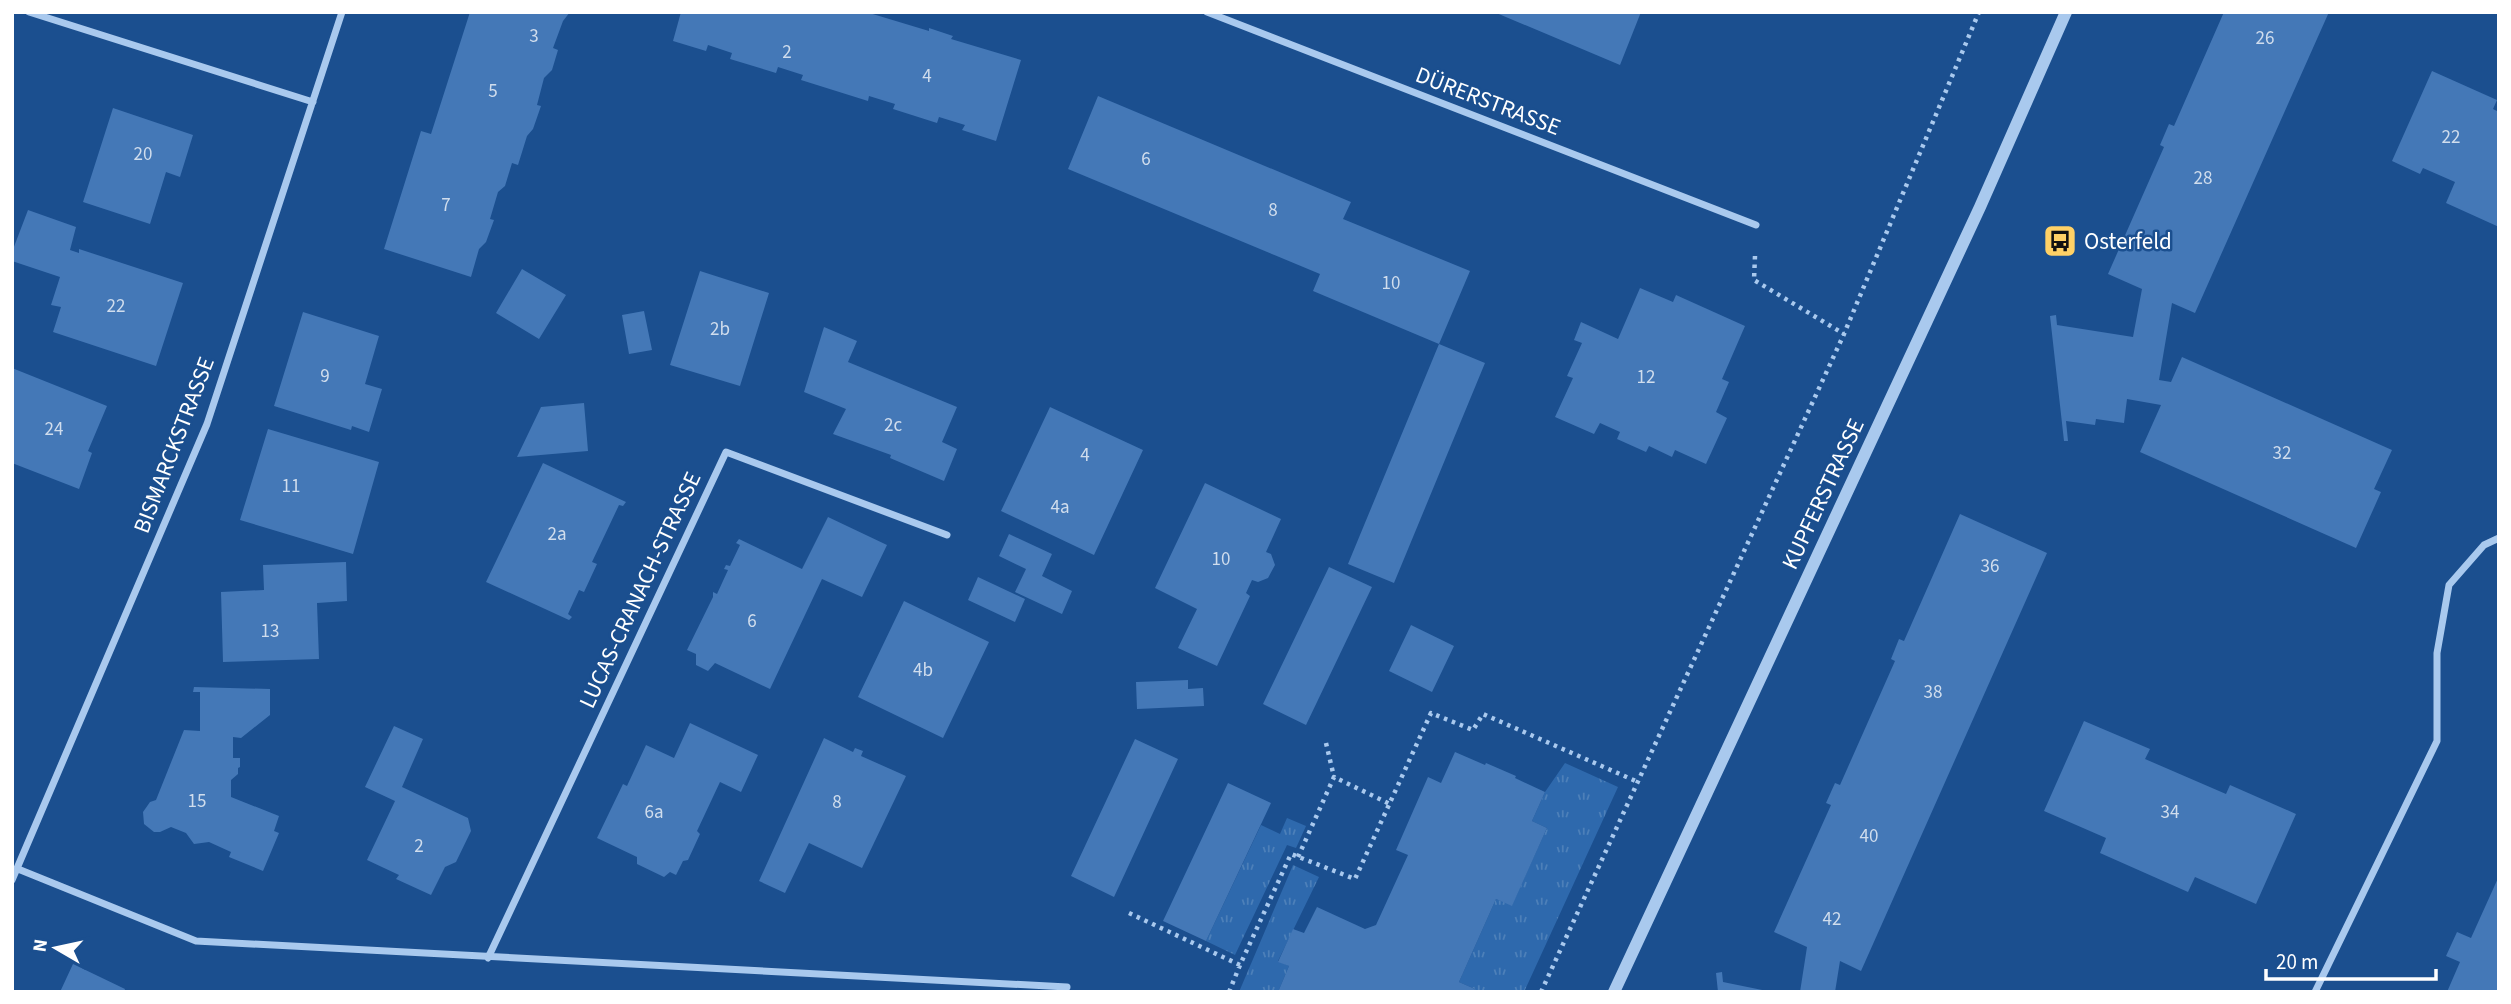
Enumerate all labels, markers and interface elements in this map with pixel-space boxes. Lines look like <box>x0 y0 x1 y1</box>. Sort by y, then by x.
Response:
house number: 3 <box>529 23 539 50</box>
house number: 26 <box>2256 25 2274 52</box>
house number: 2 <box>782 39 792 66</box>
street label: DÜRERSTRASSE <box>1411 58 1565 144</box>
house number: 4 <box>922 63 932 90</box>
house number: 5 <box>488 78 498 105</box>
house number: 22 <box>2442 124 2460 151</box>
house number: 20 <box>134 141 152 168</box>
house number: 6 <box>1141 146 1151 173</box>
house number: 28 <box>2194 165 2212 192</box>
house number: 7 <box>441 192 451 219</box>
house number: 8 <box>1268 197 1278 224</box>
bus stop icon: Osterfeld <box>2041 222 2079 260</box>
place label: Osterfeld <box>2084 225 2172 258</box>
house number: 10 <box>1382 270 1400 297</box>
house number: 22 <box>107 293 125 320</box>
house number: 2b <box>710 316 730 343</box>
street label: BISMARCKSTRASSE <box>125 352 223 538</box>
house number: 9 <box>320 363 330 390</box>
house number: 12 <box>1637 364 1655 391</box>
house number: 2c <box>884 412 902 439</box>
street label: KUPFERSTRASSE <box>1774 413 1872 575</box>
house number: 24 <box>45 416 63 443</box>
house number: 32 <box>2273 440 2291 467</box>
house number: 4 <box>1080 442 1090 469</box>
street label: LUCAS-CRANACH-STRASSE <box>571 466 709 714</box>
house number: 11 <box>282 473 300 500</box>
house number: 4a <box>1050 494 1070 521</box>
house number: 2a <box>547 521 567 548</box>
house number: 10 <box>1212 546 1230 573</box>
house number: 36 <box>1981 553 1999 580</box>
house number: 6 <box>747 608 757 635</box>
house number: 13 <box>261 618 279 645</box>
house number: 4b <box>913 657 933 684</box>
house number: 38 <box>1924 679 1942 706</box>
house number: 15 <box>188 788 206 815</box>
house number: 8 <box>832 789 842 816</box>
house number: 6a <box>644 799 664 826</box>
house number: 34 <box>2161 799 2179 826</box>
house number: 40 <box>1860 823 1878 850</box>
house number: 2 <box>414 833 424 860</box>
house number: 42 <box>1823 906 1841 933</box>
north arrow <box>21 913 91 983</box>
text: N <box>26 937 55 954</box>
scale bar <box>2266 937 2436 981</box>
text: 20 m <box>2276 947 2318 977</box>

